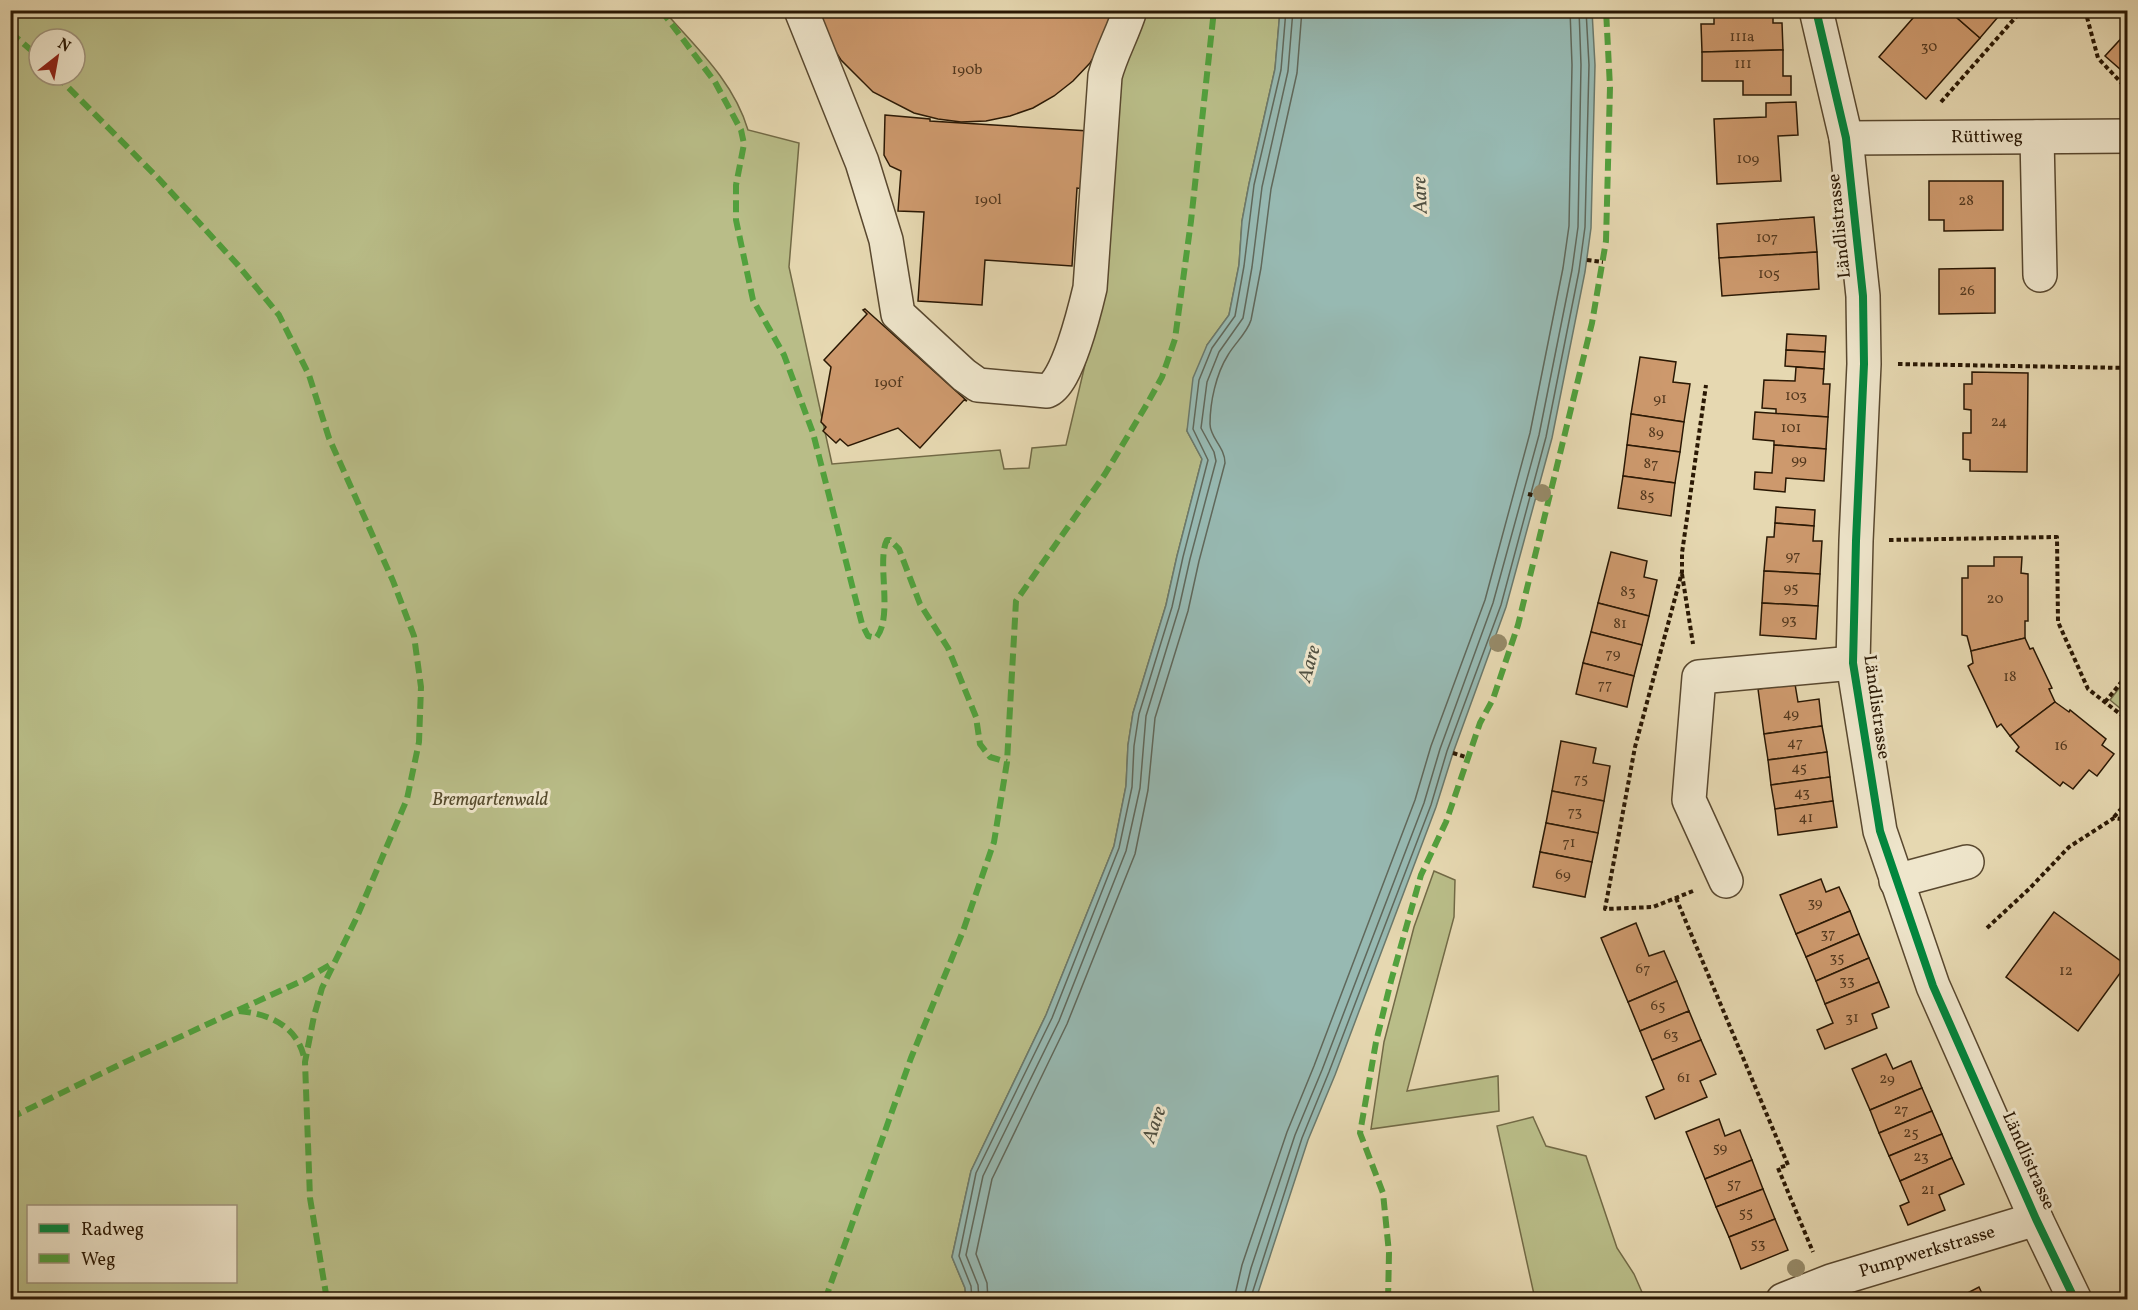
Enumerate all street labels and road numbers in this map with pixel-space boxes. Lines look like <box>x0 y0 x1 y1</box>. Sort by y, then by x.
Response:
street label: Rüttiweg <box>1951 124 2023 150</box>
street label: Ländlistrasse <box>1822 172 1858 280</box>
street label: Ländlistrasse <box>1856 653 1896 761</box>
street label: Ländlistrasse <box>1995 1108 2061 1214</box>
street label: Pumpwerkstrasse <box>1856 1220 1998 1284</box>

